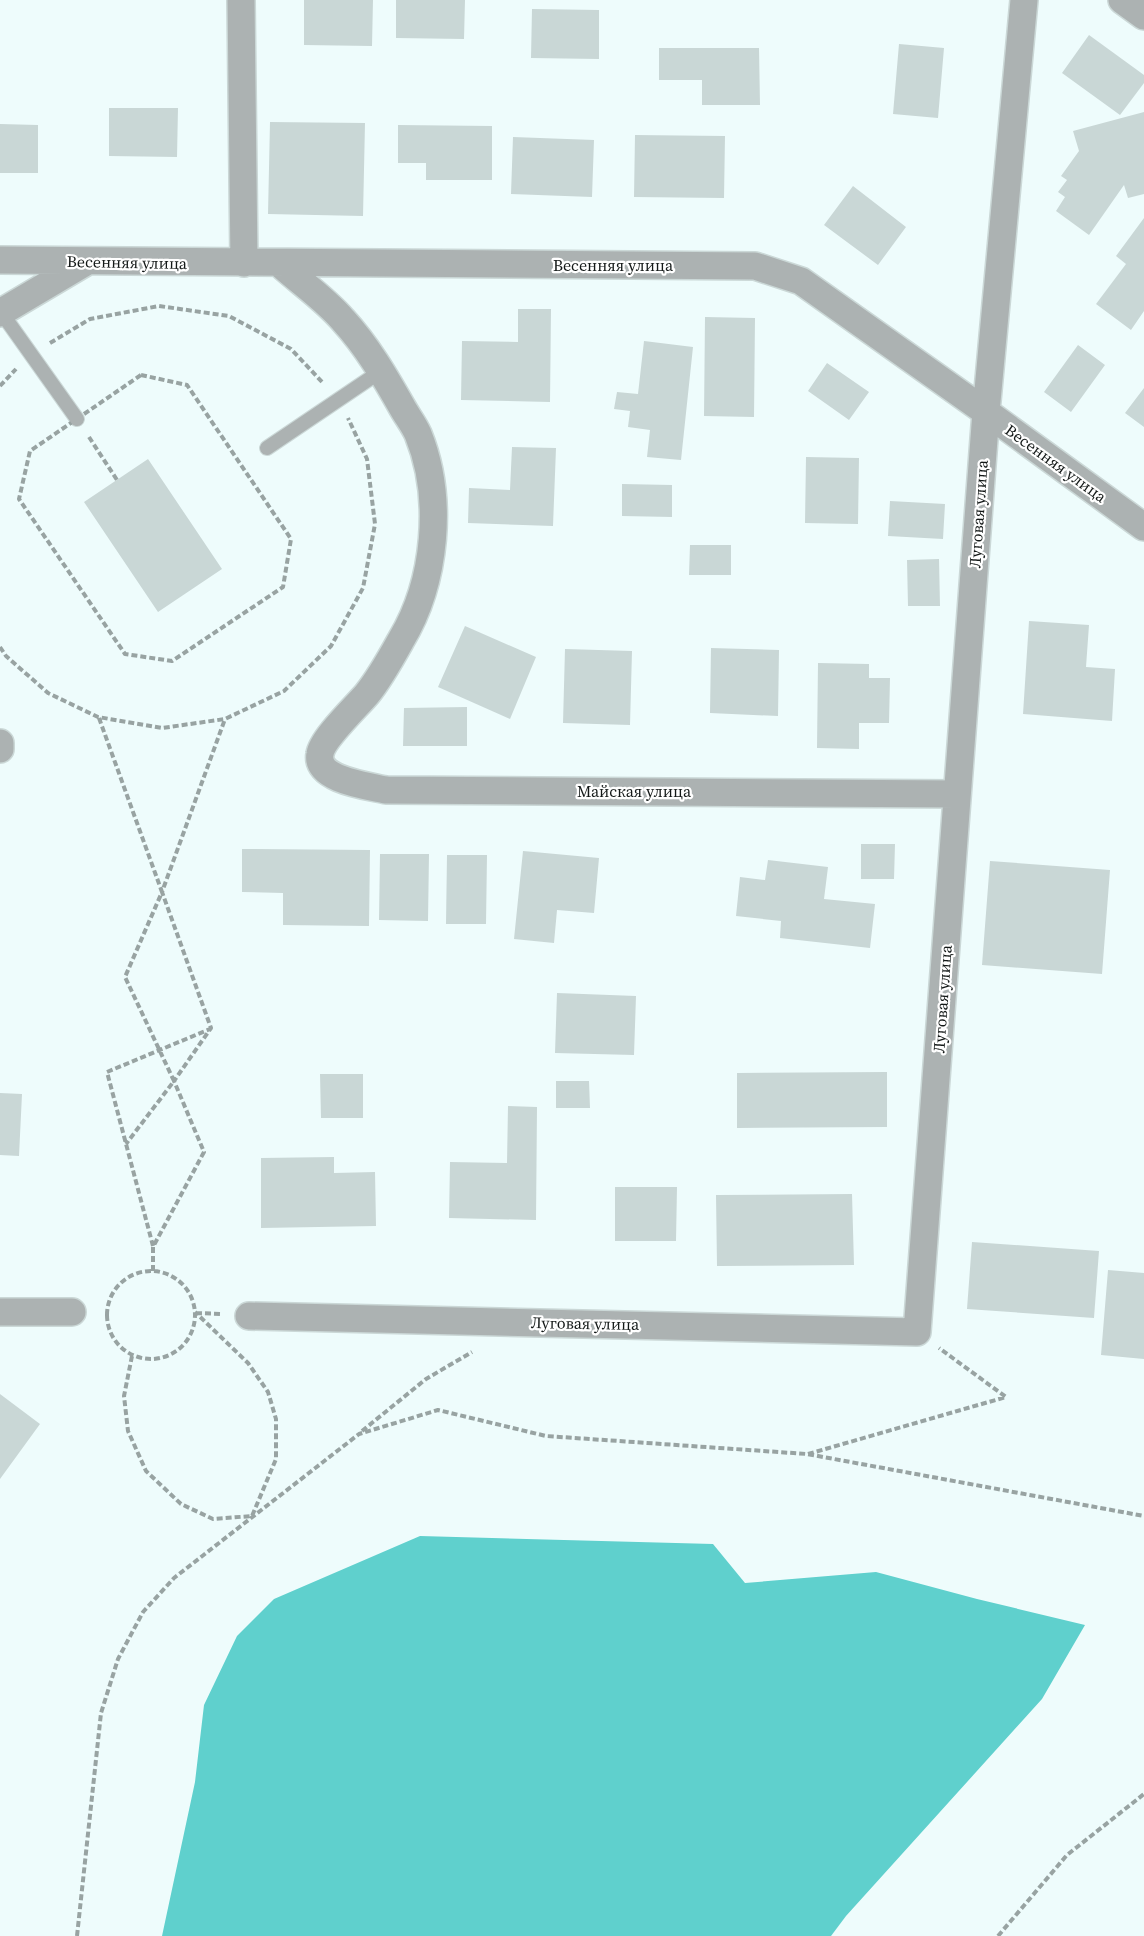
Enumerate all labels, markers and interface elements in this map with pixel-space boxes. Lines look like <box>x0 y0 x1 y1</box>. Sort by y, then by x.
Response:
street label: Весенняя улица <box>67 250 188 274</box>
street label: Весенняя улица <box>553 254 674 276</box>
street label: Весенняя улица <box>1001 419 1112 508</box>
street label: Луговая улица <box>963 458 993 569</box>
street label: Майская улица <box>577 780 692 802</box>
street label: Луговая улица <box>927 943 957 1054</box>
street label: Луговая улица <box>531 1311 640 1335</box>

